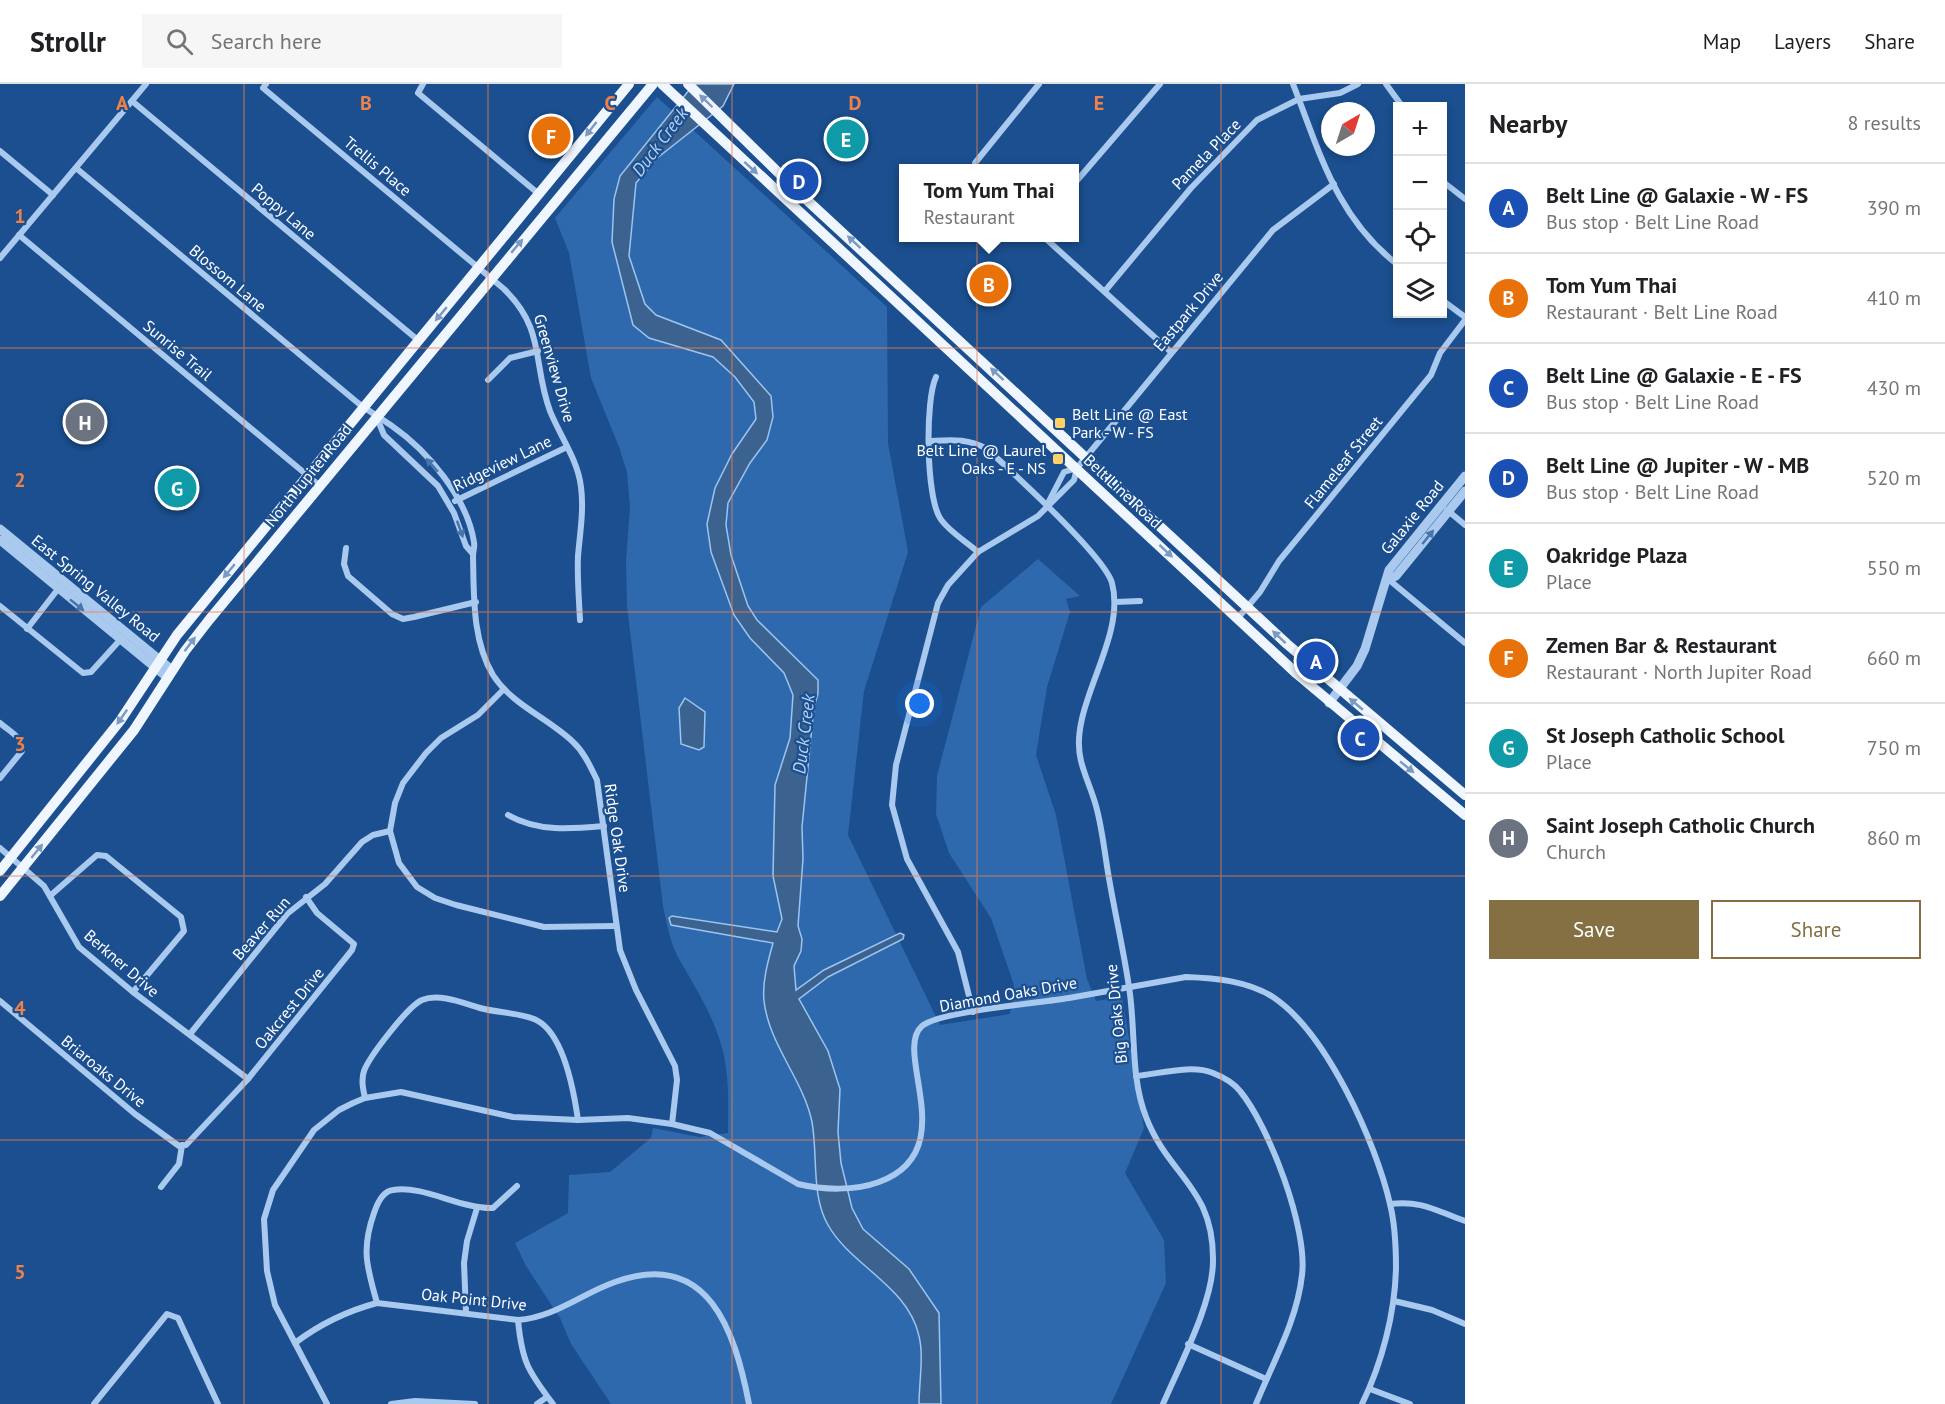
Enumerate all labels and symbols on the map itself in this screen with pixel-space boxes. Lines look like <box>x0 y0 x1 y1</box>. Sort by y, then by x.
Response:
text: A <box>116 90 129 116</box>
text: B <box>360 90 372 116</box>
text: C <box>604 90 616 116</box>
text: D <box>849 90 862 116</box>
text: E <box>1094 90 1104 116</box>
one-way arrow <box>699 95 713 109</box>
water label: Duck Creek <box>626 102 693 181</box>
north arrow <box>1321 102 1375 156</box>
pin: F <box>532 113 570 158</box>
street label: Pamela Place <box>1167 114 1245 194</box>
pin: E <box>826 116 866 162</box>
one-way arrow <box>585 121 598 137</box>
street label: Trellis Place <box>340 132 416 200</box>
pin: D <box>780 158 818 204</box>
one-way arrow <box>744 160 758 174</box>
street label: Poppy Lane <box>248 178 320 244</box>
text: 1 <box>14 203 26 229</box>
one-way arrow <box>846 235 861 249</box>
one-way arrow <box>510 239 523 254</box>
street label: Blossom Lane <box>185 240 271 316</box>
pin: B <box>970 262 1008 306</box>
street label: Eastpark Drive <box>1149 267 1227 355</box>
one-way arrow <box>435 306 448 322</box>
street label: Greenview Drive <box>530 312 580 424</box>
street label: Sunrise Trail <box>139 315 217 385</box>
one-way arrow <box>990 368 1004 382</box>
pin: H <box>66 400 104 444</box>
place label: Belt Line @ East Park - W - FS <box>1072 404 1188 442</box>
street label: Flameleaf Street <box>1300 411 1387 512</box>
marker: Belt Line @ East Park - W - FS <box>1053 416 1067 430</box>
street label: North Jupiter Road <box>260 419 356 531</box>
street label: Ridgeview Lane <box>449 431 555 495</box>
place label: Belt Line @ Laurel Oaks - E - NS <box>916 440 1046 478</box>
street label: Belt Line Road <box>1080 450 1166 532</box>
marker: Belt Line @ Laurel Oaks - E - NS <box>1051 452 1065 466</box>
one-way arrow <box>426 458 439 473</box>
pin: G <box>158 466 196 510</box>
text: 2 <box>14 467 26 493</box>
street label: Galaxie Road <box>1376 476 1448 558</box>
one-way arrow <box>456 520 466 538</box>
one-way arrow <box>1421 529 1434 545</box>
street label: East Spring Valley Road <box>28 530 164 646</box>
one-way arrow <box>1158 544 1172 558</box>
one-way arrow <box>223 563 236 578</box>
one-way arrow <box>69 598 85 611</box>
one-way arrow <box>1272 630 1287 644</box>
one-way arrow <box>184 637 196 653</box>
pin: A <box>1296 638 1336 684</box>
your location <box>905 689 934 718</box>
water label: Duck Creek <box>787 692 820 775</box>
one-way arrow <box>1349 698 1364 711</box>
one-way arrow <box>117 709 129 725</box>
pin: C <box>1340 716 1380 760</box>
text: 3 <box>14 731 26 757</box>
one-way arrow <box>1399 760 1415 773</box>
street label: Ridge Oak Drive <box>600 782 636 894</box>
one-way arrow <box>30 843 43 859</box>
street label: Beaver Run <box>228 892 294 964</box>
street label: Berkner Drive <box>80 925 164 1001</box>
street label: Oakcrest Drive <box>250 963 328 1053</box>
street label: Big Oaks Drive <box>1101 963 1131 1065</box>
street label: Diamond Oaks Drive <box>938 972 1078 1016</box>
text: 4 <box>14 995 26 1021</box>
street label: Briaroaks Drive <box>57 1031 151 1111</box>
text: 5 <box>14 1259 26 1285</box>
street label: Oak Point Drive <box>420 1284 528 1314</box>

